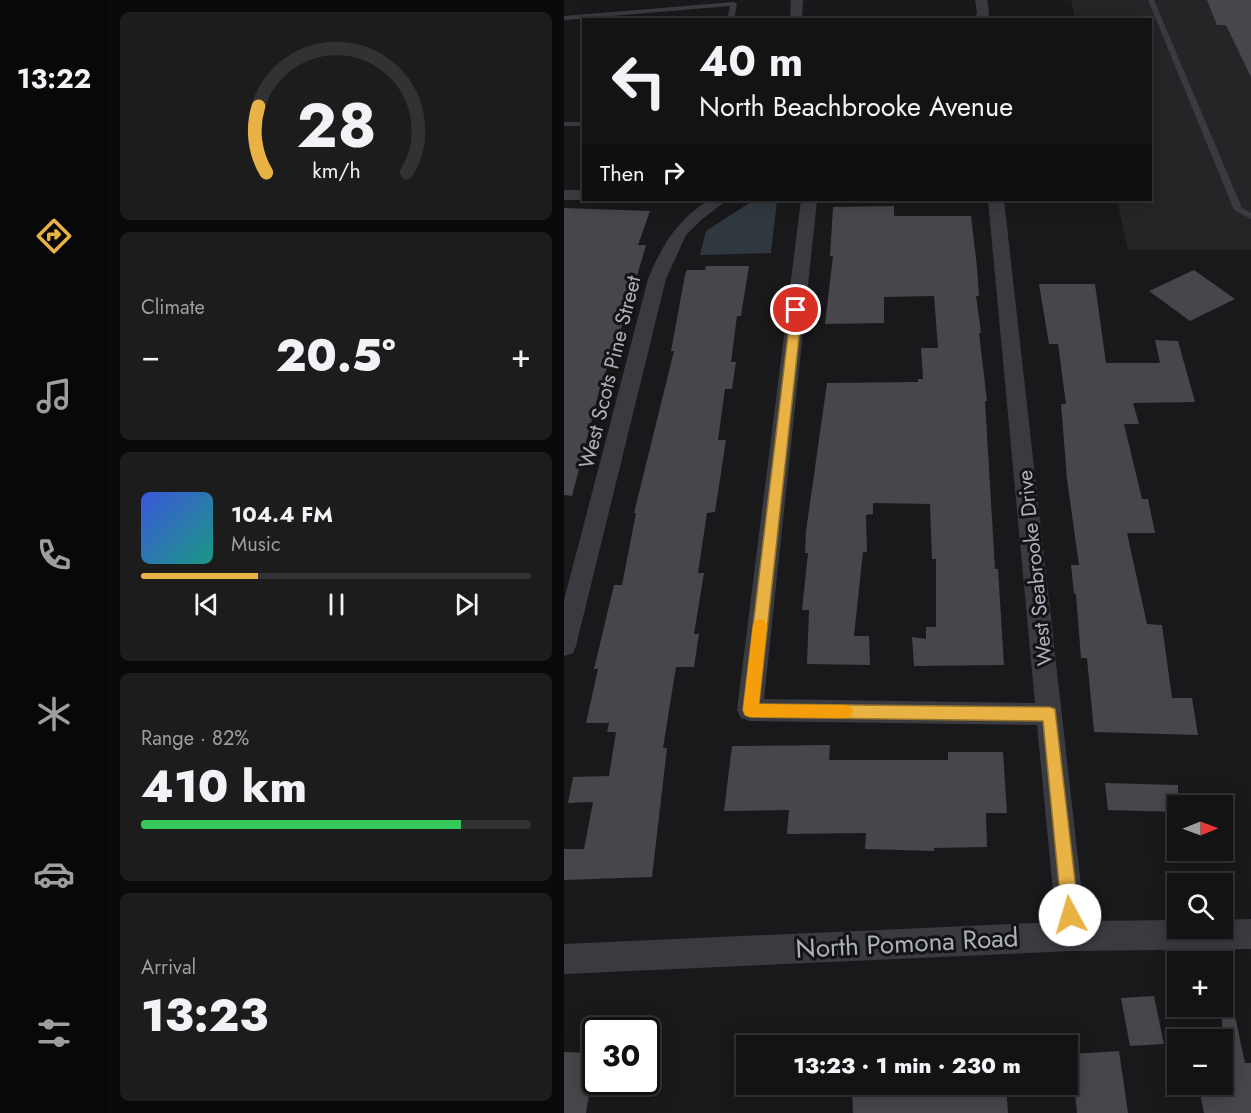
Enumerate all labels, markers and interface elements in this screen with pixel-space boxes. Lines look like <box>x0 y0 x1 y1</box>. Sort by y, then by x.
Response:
text: 40 m <box>699 31 803 92</box>
icon: left <box>600 42 678 120</box>
text: 13:22 <box>17 59 91 98</box>
text: 28 <box>296 80 376 170</box>
text: North Beachbrooke Avenue <box>699 87 1013 126</box>
text: km/h <box>312 155 360 186</box>
icon: right <box>657 156 690 189</box>
text: Then <box>600 157 645 189</box>
icon: directions <box>33 215 75 257</box>
street label: West Scots Pine Street <box>572 272 648 472</box>
pin <box>770 284 821 335</box>
text: Climate <box>141 293 205 322</box>
icon: arrive <box>779 293 812 326</box>
text: 20.5° <box>276 323 396 388</box>
text: − <box>141 332 160 379</box>
text: + <box>511 332 531 379</box>
icon: music <box>33 375 75 417</box>
street label: West Seabrooke Drive <box>1010 468 1060 667</box>
text: 104.4 FM <box>231 498 333 530</box>
text: Music <box>231 530 281 559</box>
icon: phone <box>33 534 75 576</box>
icon: previous <box>190 588 223 621</box>
icon: pause <box>320 588 353 621</box>
icon: next <box>450 588 483 621</box>
icon: climate <box>33 693 75 735</box>
text: Range · 82% <box>141 724 249 753</box>
text: 410 km <box>141 754 307 819</box>
north arrow <box>1167 795 1233 861</box>
map controls <box>1167 795 1233 1095</box>
icon: car <box>33 853 75 895</box>
button: search <box>1167 873 1233 939</box>
position arrow <box>1038 883 1102 947</box>
street label: North Pomona Road <box>795 918 1019 968</box>
button: + <box>1167 951 1233 1017</box>
text: Arrival <box>141 953 196 982</box>
text: 13:23 <box>141 983 268 1048</box>
icon: filters <box>33 1012 75 1054</box>
speed limit sign: 30 <box>582 1017 660 1095</box>
button: − <box>1167 1029 1233 1095</box>
text: 13:23 · 1 min · 230 m <box>793 1049 1021 1081</box>

